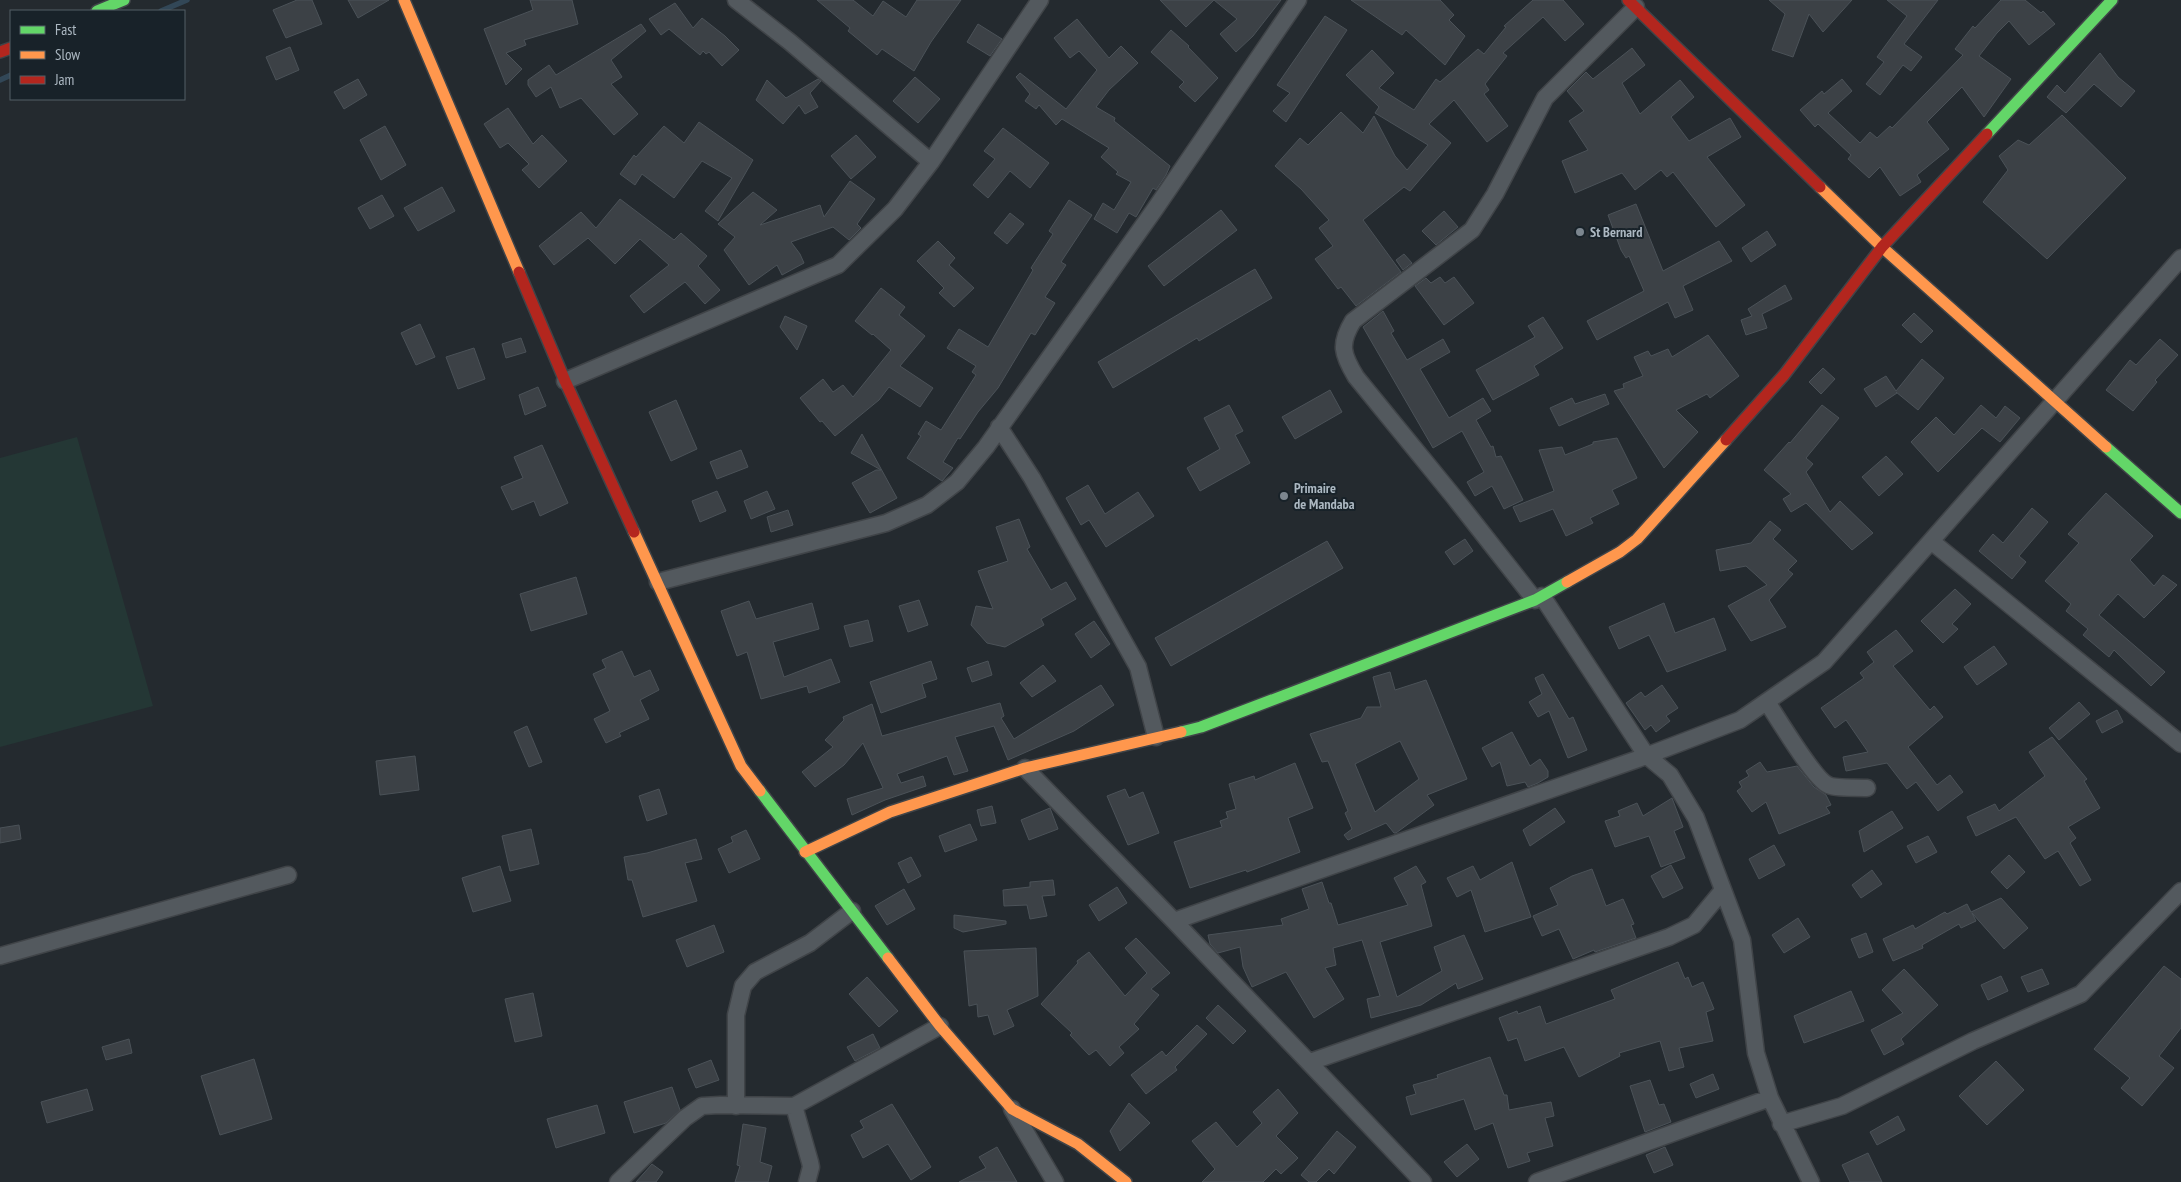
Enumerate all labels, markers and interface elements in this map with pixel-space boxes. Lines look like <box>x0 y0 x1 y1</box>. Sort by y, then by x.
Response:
legend <box>10 10 185 100</box>
text: Fast <box>55 20 76 39</box>
text: Slow <box>55 45 80 64</box>
text: Jam <box>54 70 74 89</box>
place label: St Bernard <box>1590 223 1642 241</box>
marker: St Bernard <box>1574 226 1586 238</box>
place label: Primaire de Mandaba <box>1294 479 1355 513</box>
marker: Primaire de Mandaba <box>1278 490 1290 502</box>

